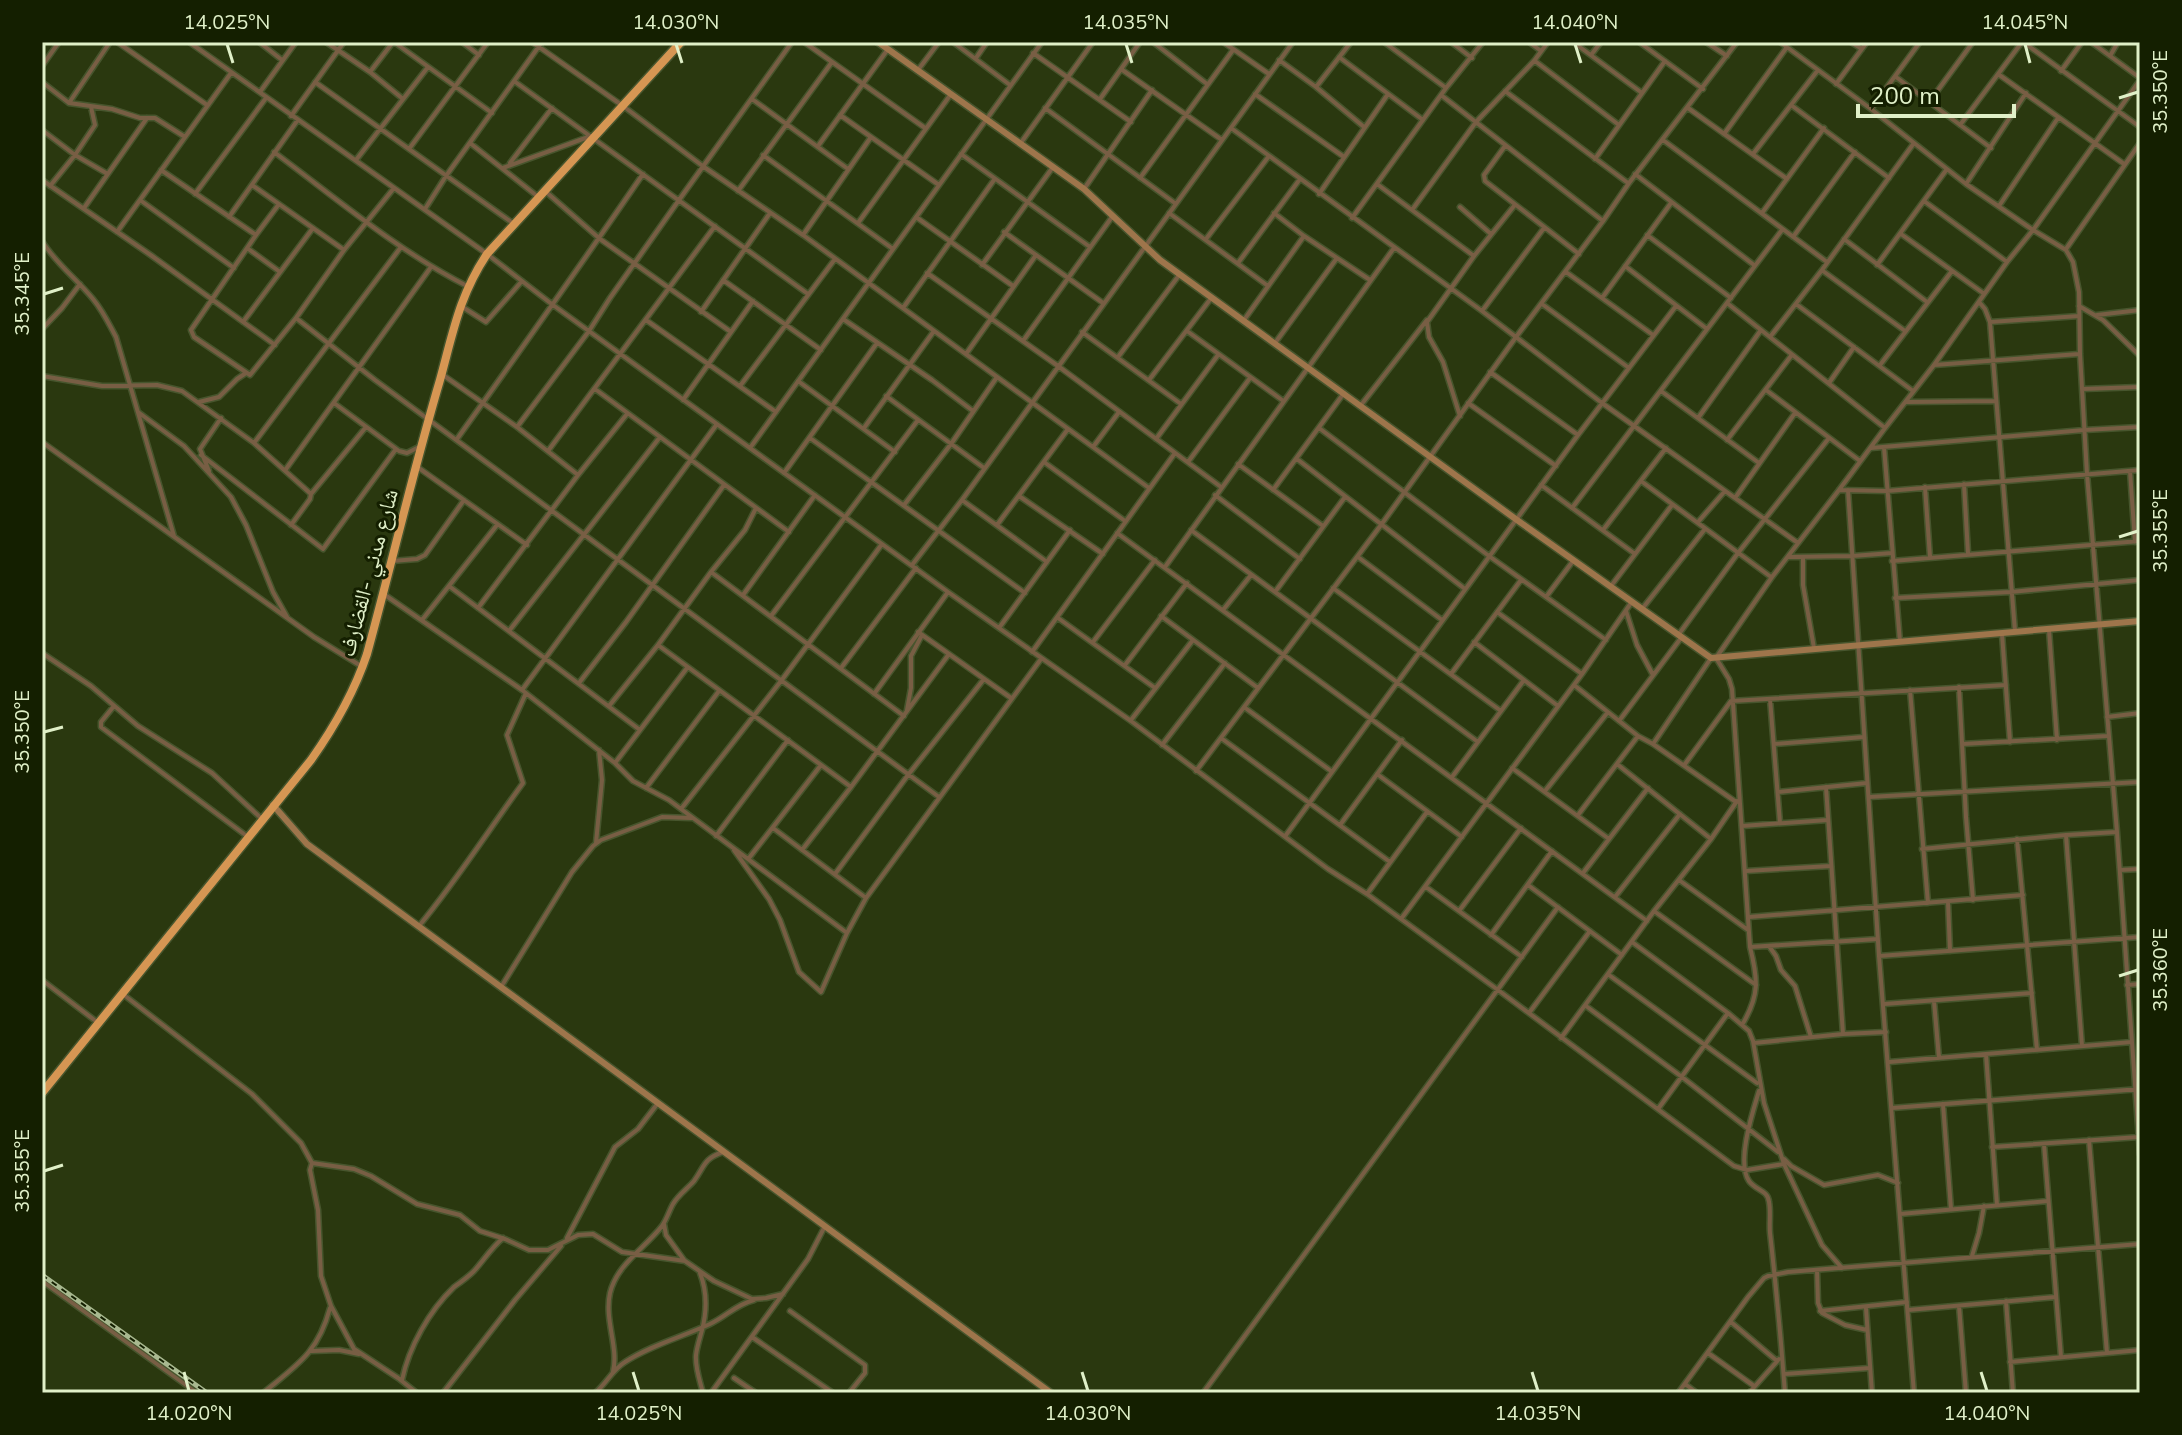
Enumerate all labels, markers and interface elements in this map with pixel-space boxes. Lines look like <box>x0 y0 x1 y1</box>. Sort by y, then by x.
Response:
text: 14.025°N <box>184 9 270 36</box>
text: 14.030°N <box>633 9 719 36</box>
text: 14.035°N <box>1083 9 1169 36</box>
text: 14.040°N <box>1532 9 1618 36</box>
text: 14.045°N <box>1982 9 2068 36</box>
text: 35.350°E <box>2147 50 2174 134</box>
scale bar <box>1858 68 2014 118</box>
text: 200 m <box>1870 80 1940 112</box>
text: 35.345°E <box>9 252 36 336</box>
street label: شارع مدني -القضارف <box>332 486 407 661</box>
text: 35.355°E <box>2147 489 2174 573</box>
text: 35.350°E <box>9 690 36 774</box>
text: 35.360°E <box>2147 928 2174 1012</box>
text: 35.355°E <box>9 1129 36 1213</box>
text: 14.020°N <box>146 1400 232 1427</box>
text: 14.025°N <box>596 1400 682 1427</box>
text: 14.030°N <box>1045 1400 1131 1427</box>
text: 14.035°N <box>1495 1400 1581 1427</box>
text: 14.040°N <box>1944 1400 2030 1427</box>

